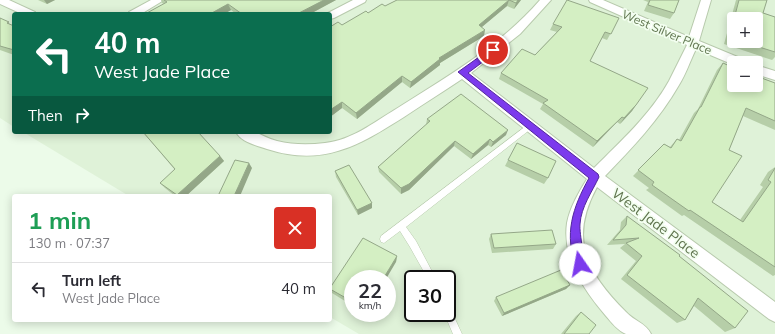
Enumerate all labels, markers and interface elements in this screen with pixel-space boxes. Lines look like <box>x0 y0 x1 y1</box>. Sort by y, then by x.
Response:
street label: West Silver Place <box>620 6 714 58</box>
map controls <box>727 12 763 92</box>
button: + <box>727 12 763 48</box>
text: 40 m <box>94 25 160 60</box>
icon: left <box>28 28 80 80</box>
pin <box>476 33 510 67</box>
icon: arrive <box>482 39 504 61</box>
button: − <box>727 56 763 92</box>
text: West Jade Place <box>94 60 230 83</box>
icon: right <box>71 104 93 126</box>
text: Then <box>28 106 63 125</box>
street label: West Jade Place <box>608 184 704 262</box>
text: 1 min <box>28 205 91 235</box>
button: close <box>274 207 316 249</box>
text: 130 m · 07:37 <box>28 235 110 251</box>
position arrow <box>559 243 601 285</box>
speed limit sign: 30 <box>404 270 456 322</box>
text: Turn left <box>62 271 121 290</box>
icon: left <box>28 278 50 300</box>
text: 22 <box>358 278 382 303</box>
text: 40 m <box>281 279 316 298</box>
text: West Jade Place <box>62 290 160 306</box>
text: km/h <box>359 299 381 312</box>

